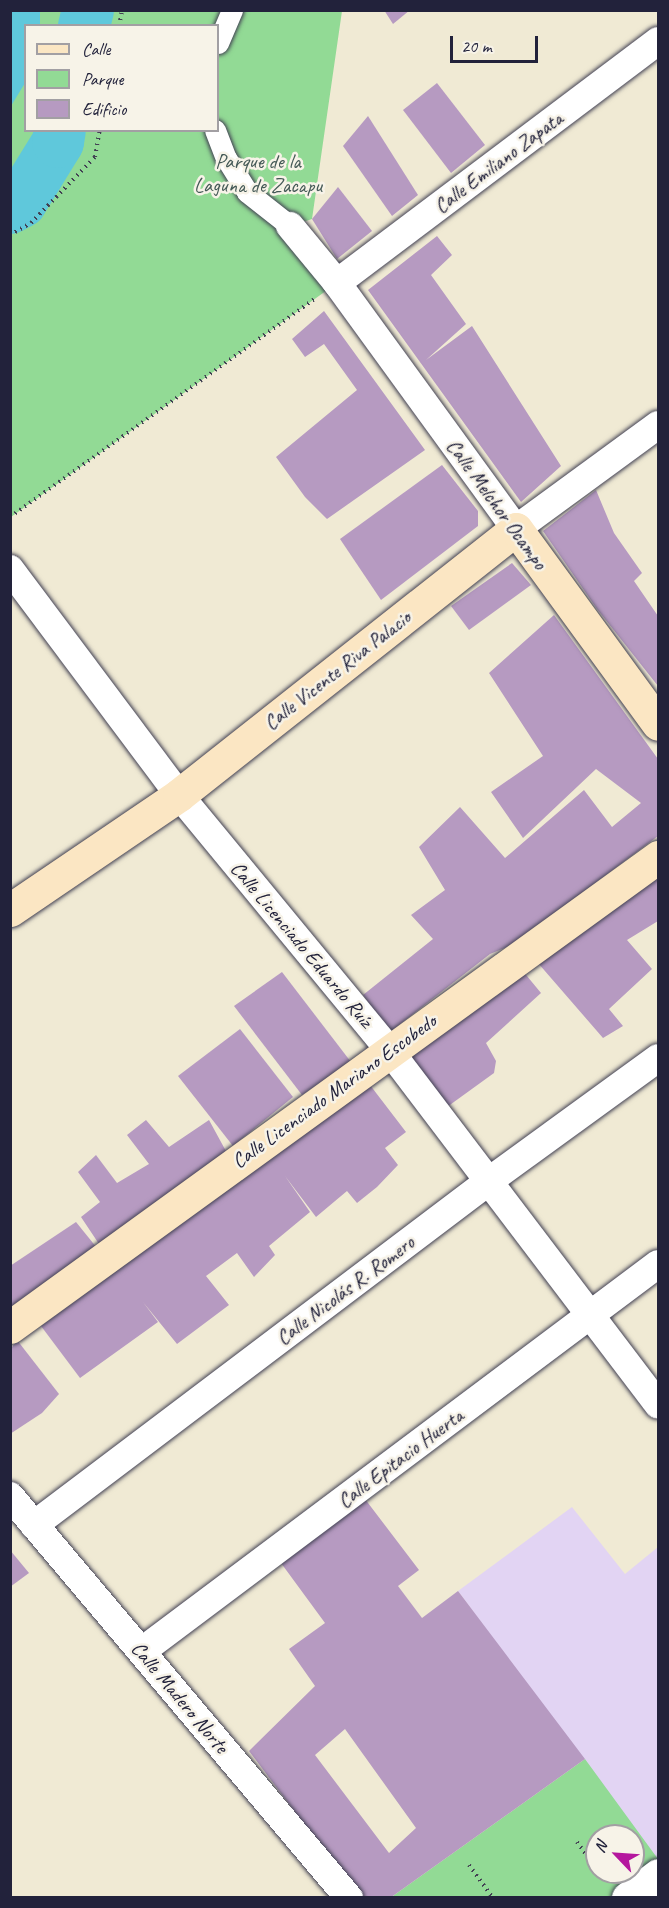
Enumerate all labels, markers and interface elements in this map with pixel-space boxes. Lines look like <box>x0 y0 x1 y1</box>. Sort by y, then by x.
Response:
legend <box>24 24 219 132</box>
scale bar <box>453 24 542 62</box>
text: 20 m <box>461 35 492 57</box>
text: Calle <box>82 38 110 60</box>
text: Parque <box>82 68 123 90</box>
text: Edificio <box>82 98 126 120</box>
street label: Calle Emiliano Zapata <box>429 105 567 219</box>
park label: Parque de la Laguna de Zacapu <box>194 148 322 198</box>
street label: Calle Melchor Ocampo <box>441 433 553 575</box>
street label: Calle Vicente Riva Palacio <box>259 605 415 735</box>
street label: Calle Licenciado Eduardo Ruíz <box>225 856 379 1032</box>
street label: Calle Licenciado Mariano Escobedo <box>226 1008 442 1174</box>
street label: Calle Nicolás R. Romero <box>271 1230 419 1350</box>
street label: Calle Epitacio Huerta <box>332 1403 468 1513</box>
street label: Calle Madero Norte <box>126 1636 234 1758</box>
north arrow <box>585 1824 645 1884</box>
text: N <box>589 1839 612 1856</box>

